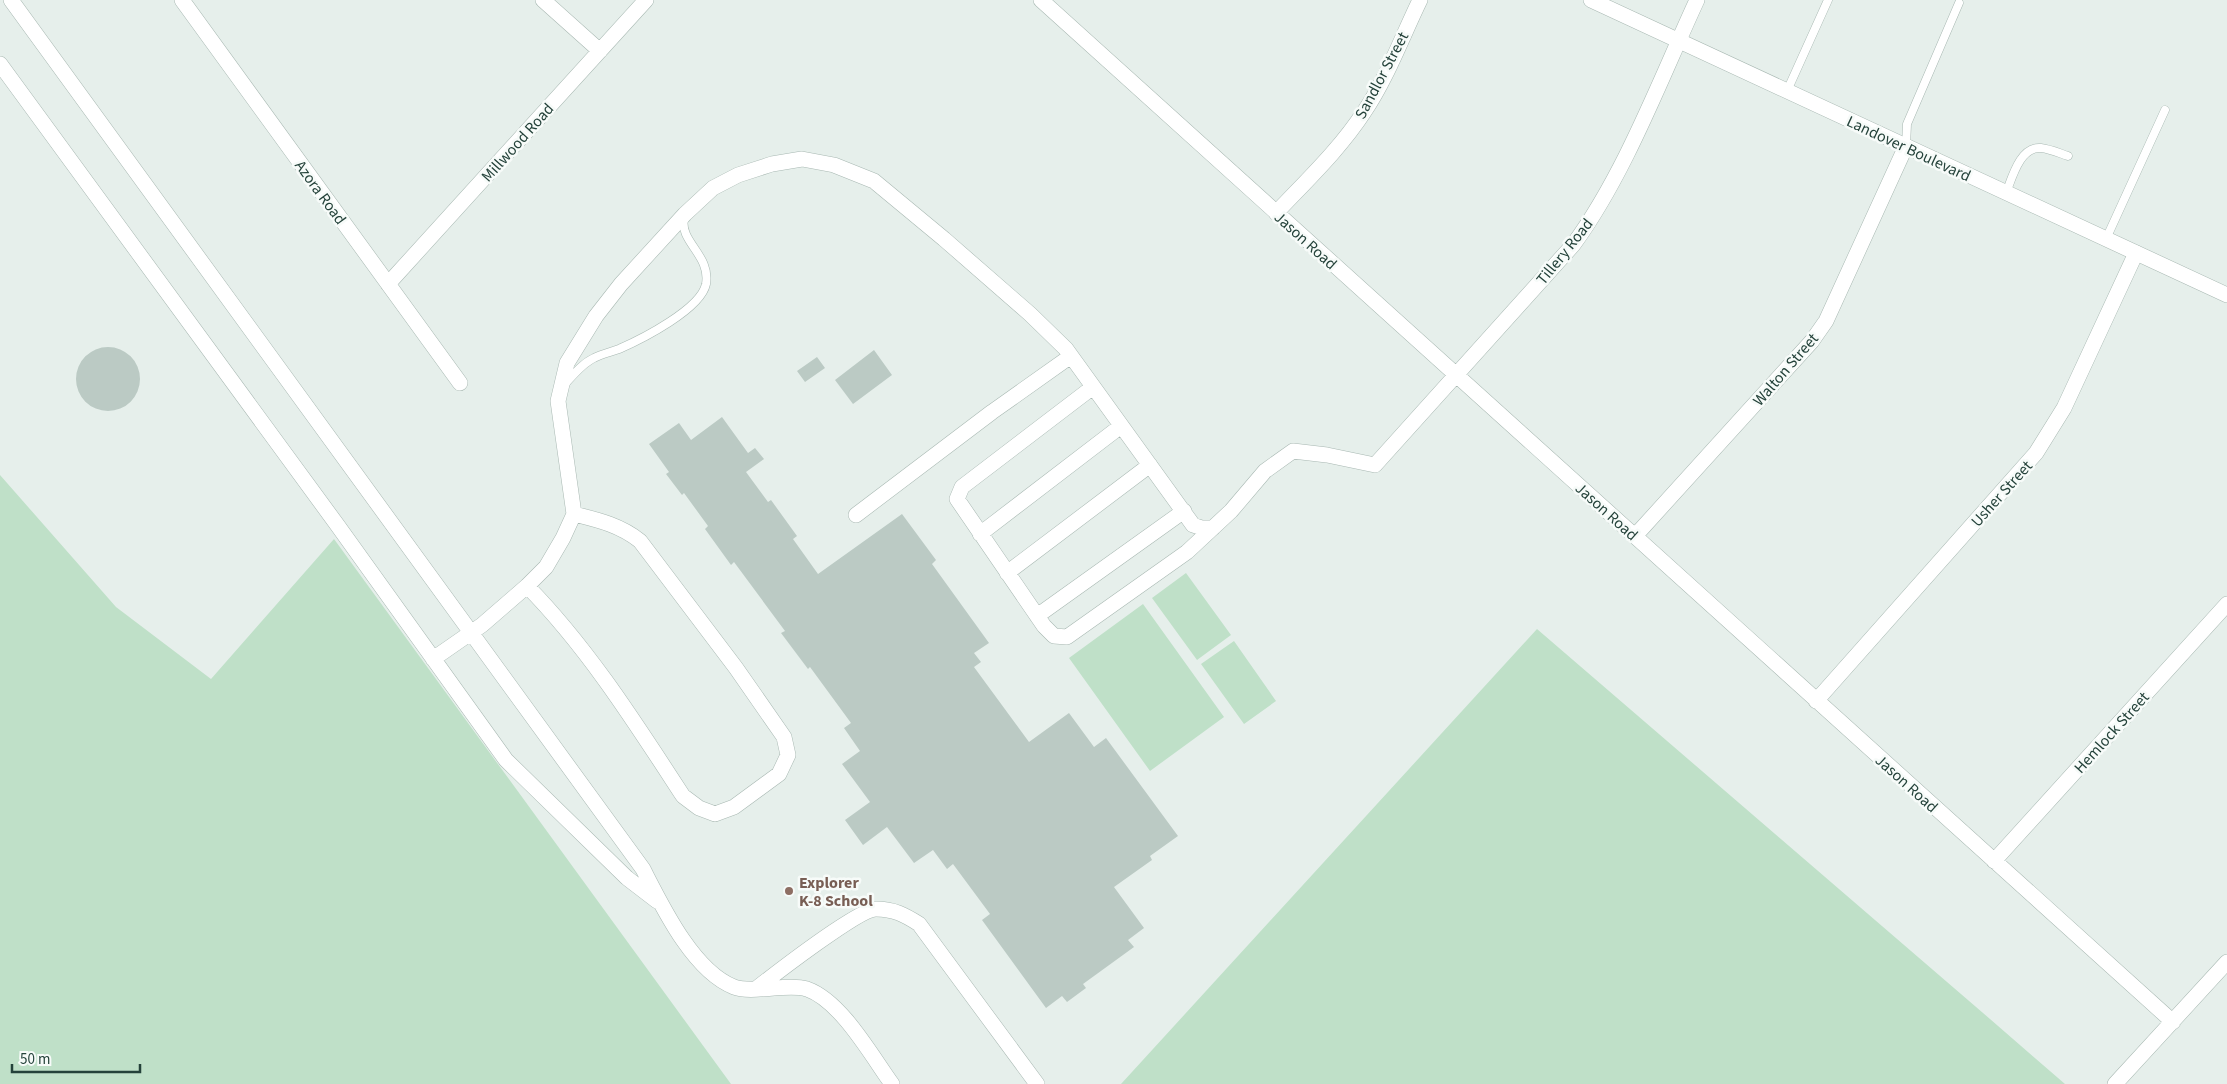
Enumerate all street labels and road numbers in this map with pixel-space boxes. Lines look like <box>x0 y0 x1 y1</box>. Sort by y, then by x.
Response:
street label: Sandlor Street <box>1350 27 1414 123</box>
street label: Millwood Road <box>476 99 559 187</box>
street label: Landover Boulevard <box>1843 111 1974 187</box>
street label: Azora Road <box>289 156 351 229</box>
street label: Jason Road <box>1269 207 1341 275</box>
street label: Tillery Road <box>1531 214 1598 289</box>
street label: Walton Street <box>1748 328 1824 411</box>
street label: Usher Street <box>1966 455 2038 532</box>
street label: Jason Road <box>1570 478 1642 546</box>
street label: Hemlock Street <box>2069 687 2155 778</box>
street label: Jason Road <box>1870 750 1942 818</box>

